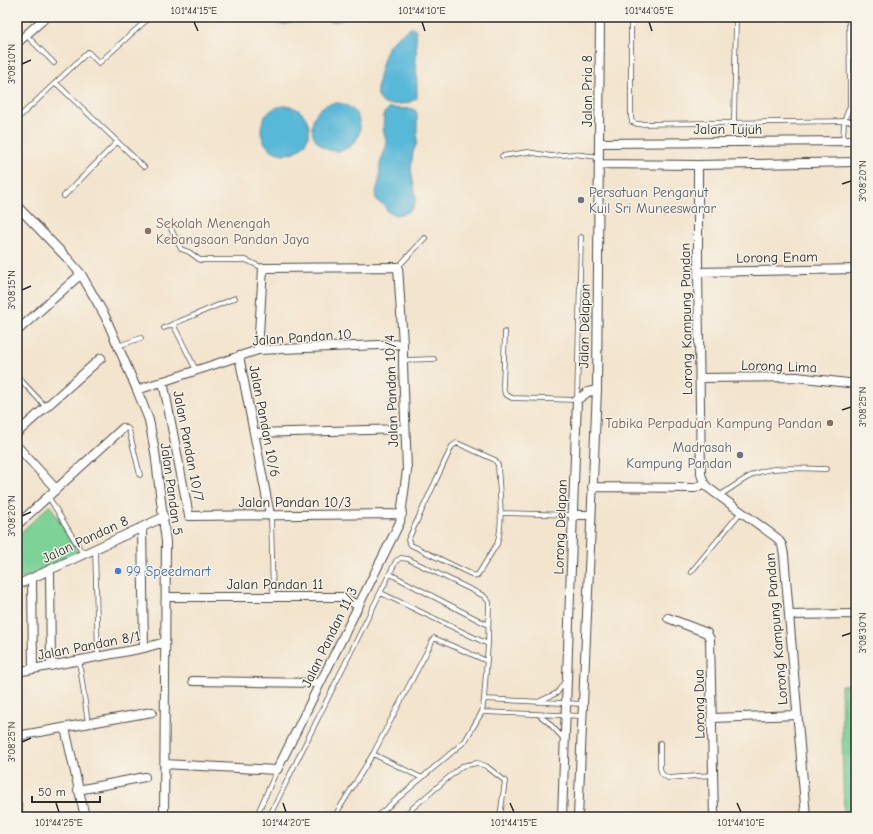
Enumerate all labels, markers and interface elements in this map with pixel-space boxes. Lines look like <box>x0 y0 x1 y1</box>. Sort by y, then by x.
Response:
text: 101°44'15"E <box>171 5 217 17</box>
text: 101°44'10"E <box>399 5 445 17</box>
text: 101°44'05"E <box>625 5 673 17</box>
text: 3°08'10"N <box>6 44 18 84</box>
street label: Jalan Pria 8 <box>579 55 596 127</box>
street label: Jalan Tujuh <box>694 121 762 138</box>
text: 3°08'20"N <box>857 160 869 202</box>
place label: Persatuan Penganut Kuil Sri Muneeswarar <box>589 184 716 217</box>
marker: Persatuan Penganut Kuil Sri Muneeswarar <box>576 195 586 205</box>
place label: Sekolah Menengah Kebangsaan Pandan Jaya <box>156 215 310 248</box>
marker: Sekolah Menengah Kebangsaan Pandan Jaya <box>143 226 153 236</box>
street label: Lorong Kampung Pandan <box>677 243 696 395</box>
street label: Lorong Enam <box>736 248 818 267</box>
text: 3°08'15"N <box>6 270 18 310</box>
street label: Jalan Delapan <box>575 283 594 369</box>
street label: Jalan Pandan 10 <box>252 326 352 349</box>
street label: Jalan Pandan 10/4 <box>381 334 402 448</box>
street label: Lorong Lima <box>741 357 817 376</box>
street label: Jalan Pandan 10/6 <box>245 364 284 478</box>
text: 3°08'25"N <box>857 387 869 427</box>
street label: Jalan Pandan 10/7 <box>169 389 208 503</box>
place label: Tabika Perpaduan Kampung Pandan <box>605 415 822 432</box>
marker: Tabika Perpaduan Kampung Pandan <box>825 418 835 428</box>
place label: Madrasah Kampung Pandan <box>626 439 732 472</box>
street label: Jalan Pandan 5 <box>157 442 186 536</box>
marker: Madrasah Kampung Pandan <box>735 450 745 460</box>
street label: Lorong Delapan <box>550 479 571 575</box>
street label: Jalan Pandan 10/3 <box>239 494 351 511</box>
text: 3°08'20"N <box>6 495 18 537</box>
street label: Jalan Pandan 8 <box>40 512 131 567</box>
street label: Lorong Kampung Pandan <box>761 552 792 706</box>
place label: 99 Speedmart <box>126 563 212 580</box>
marker: 99 Speedmart <box>113 566 123 576</box>
street label: Jalan Pandan 11 <box>227 576 323 593</box>
street label: Jalan Pandan 11/3 <box>298 584 361 690</box>
text: 3°08'30"N <box>857 612 869 654</box>
street label: Jalan Pandan 8/1 <box>36 627 142 664</box>
street label: Lorong Dua <box>690 669 709 739</box>
text: 3°08'25"N <box>6 722 18 762</box>
scale bar <box>32 778 100 804</box>
text: 50 m <box>38 785 66 799</box>
text: 101°44'25"E <box>35 817 83 829</box>
text: 101°44'20"E <box>262 817 310 829</box>
text: 101°44'15"E <box>491 817 537 829</box>
text: 101°44'10"E <box>718 817 764 829</box>

